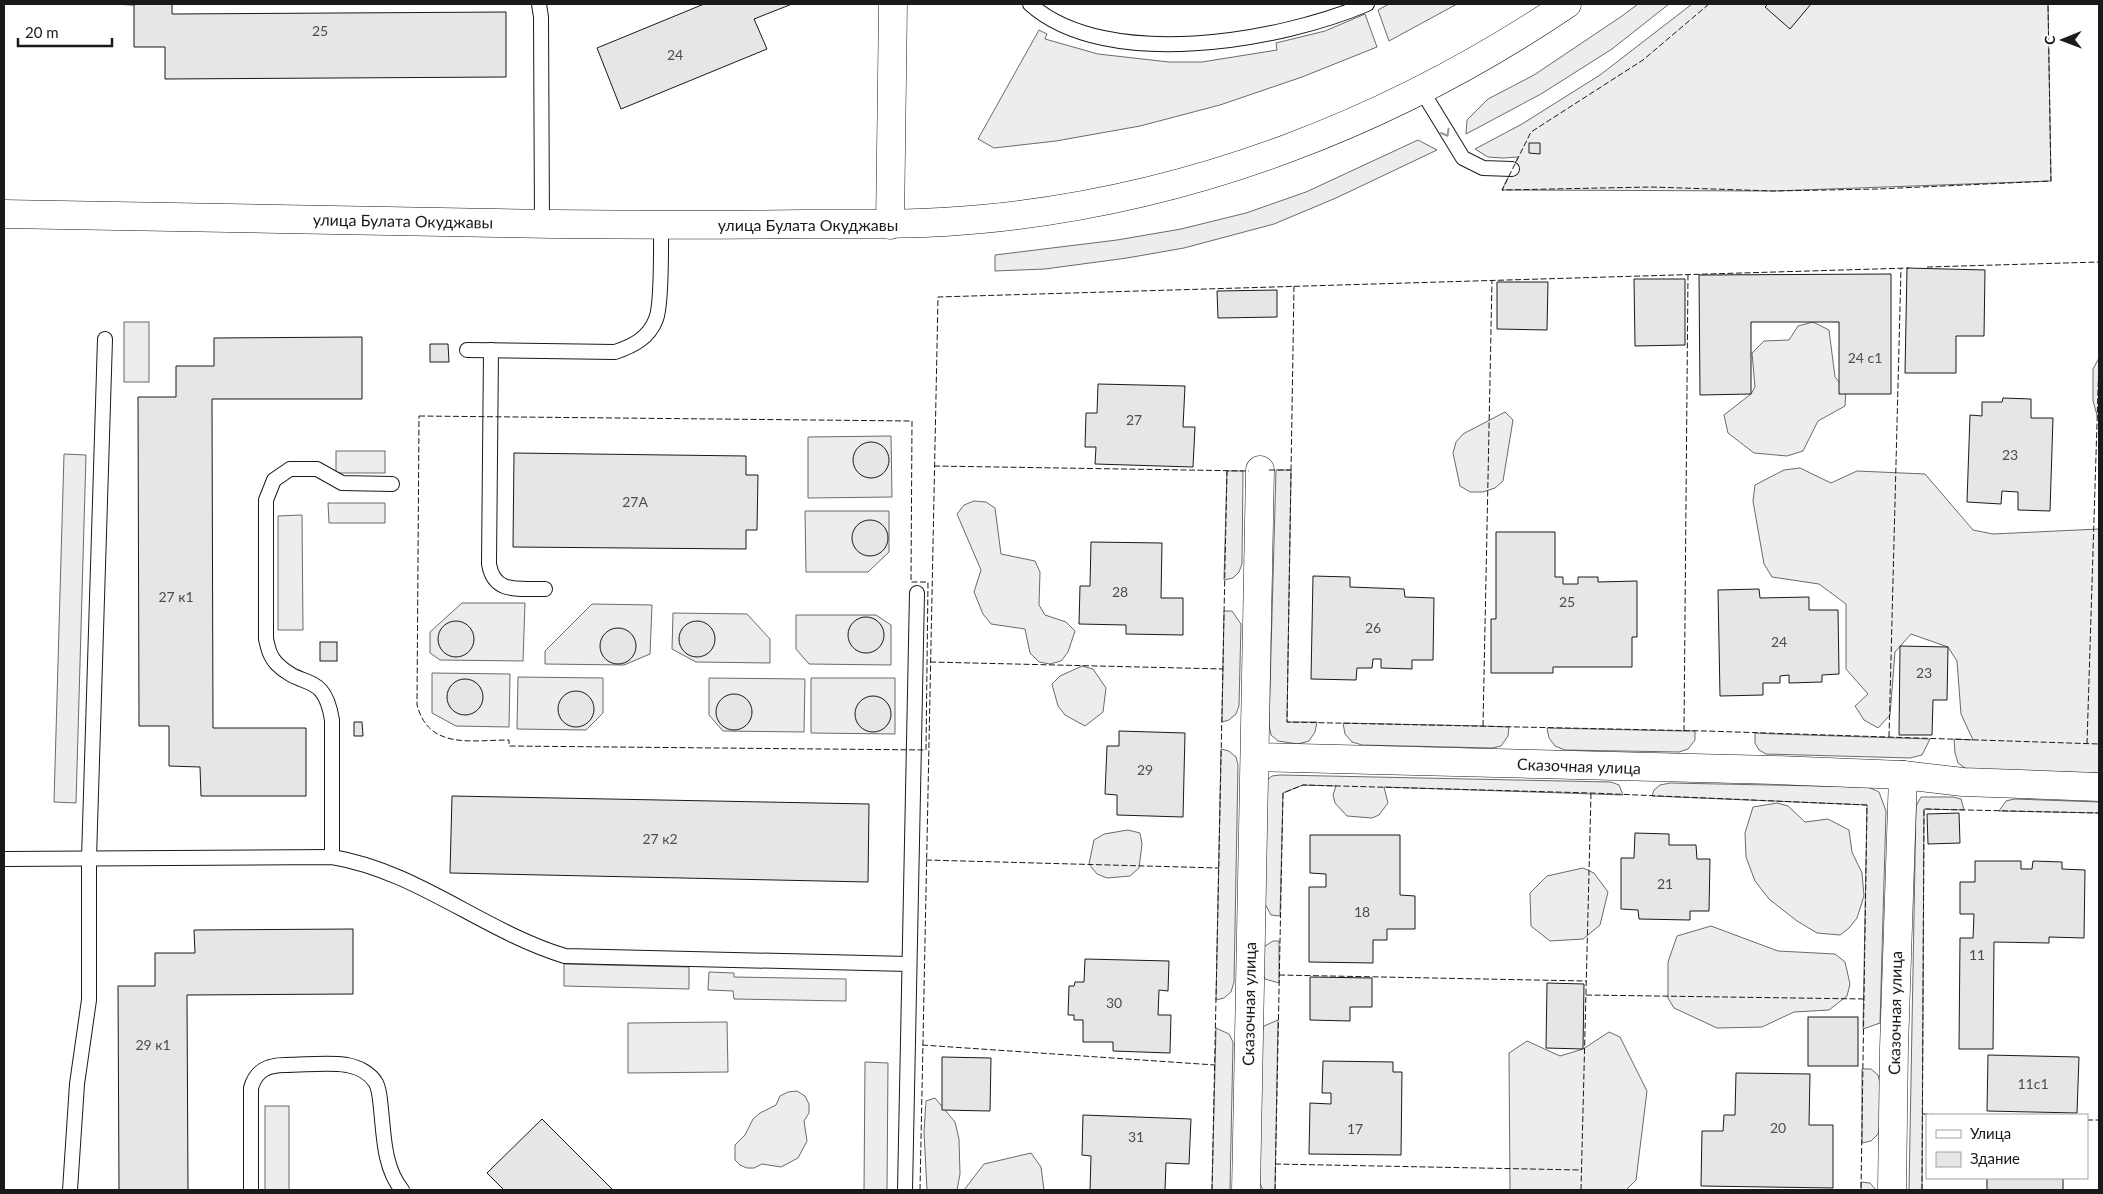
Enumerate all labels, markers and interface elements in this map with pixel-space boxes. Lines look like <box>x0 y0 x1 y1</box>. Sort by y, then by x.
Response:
scale bar <box>18 15 111 47</box>
north arrow <box>2038 15 2088 65</box>
house number: 25 <box>312 22 328 39</box>
text: 20 m <box>25 23 59 41</box>
text: С <box>2041 35 2058 45</box>
house number: 24 <box>667 46 683 63</box>
one-way arrow <box>1440 128 1450 137</box>
street label: улица Булата Окуджавы <box>313 209 493 232</box>
street label: улица Булата Окуджавы <box>718 215 898 234</box>
house number: 24 с1 <box>1848 349 1882 366</box>
house number: 27 <box>1126 411 1142 428</box>
house number: 23 <box>2002 446 2018 463</box>
house number: 27А <box>622 493 648 510</box>
house number: 28 <box>1112 583 1128 600</box>
house number: 27 к1 <box>158 588 194 605</box>
house number: 25 <box>1559 593 1575 610</box>
house number: 26 <box>1365 619 1381 636</box>
house number: 24 <box>1771 633 1787 650</box>
house number: 23 <box>1916 664 1932 681</box>
street label: Сказочная улица <box>1517 754 1641 777</box>
house number: 29 <box>1137 761 1153 778</box>
house number: 27 к2 <box>642 830 678 847</box>
house number: 21 <box>1657 875 1673 892</box>
house number: 18 <box>1354 903 1370 920</box>
street label: Сказочная улица <box>1238 942 1259 1066</box>
house number: 11 <box>1969 946 1985 963</box>
street label: Сказочная улица <box>1884 951 1905 1075</box>
house number: 30 <box>1106 994 1122 1011</box>
house number: 29 к1 <box>135 1036 171 1053</box>
house number: 11с1 <box>2017 1075 2049 1092</box>
legend <box>1926 1114 2088 1179</box>
house number: 20 <box>1770 1119 1786 1136</box>
house number: 17 <box>1347 1120 1363 1137</box>
text: Улица <box>1970 1124 2011 1142</box>
house number: 31 <box>1128 1128 1144 1145</box>
text: Здание <box>1970 1149 2020 1167</box>

